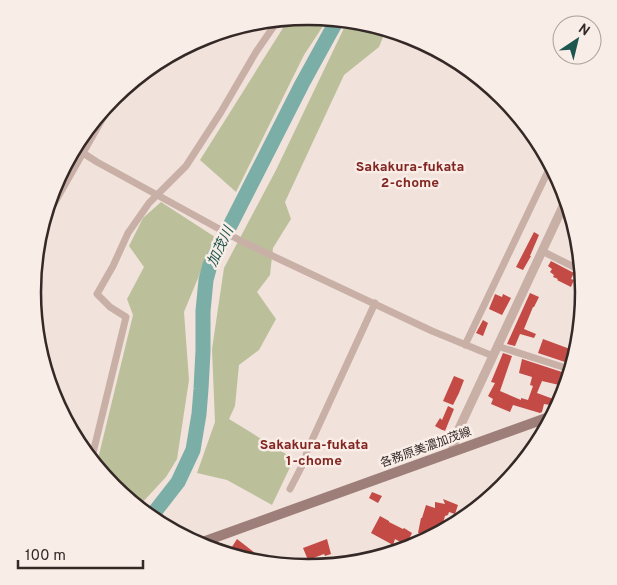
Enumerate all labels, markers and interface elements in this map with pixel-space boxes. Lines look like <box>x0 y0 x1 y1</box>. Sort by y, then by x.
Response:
north arrow <box>552 15 602 65</box>
text: N <box>575 21 593 40</box>
district label: Sakakura-fukata 2-chome <box>356 159 464 192</box>
water label: 加茂川 <box>204 223 238 270</box>
street label: 各務原美濃加茂線 <box>378 424 474 472</box>
district label: Sakakura-fukata 1-chome <box>260 437 368 470</box>
scale bar <box>18 538 142 570</box>
text: 100 m <box>25 547 66 566</box>

